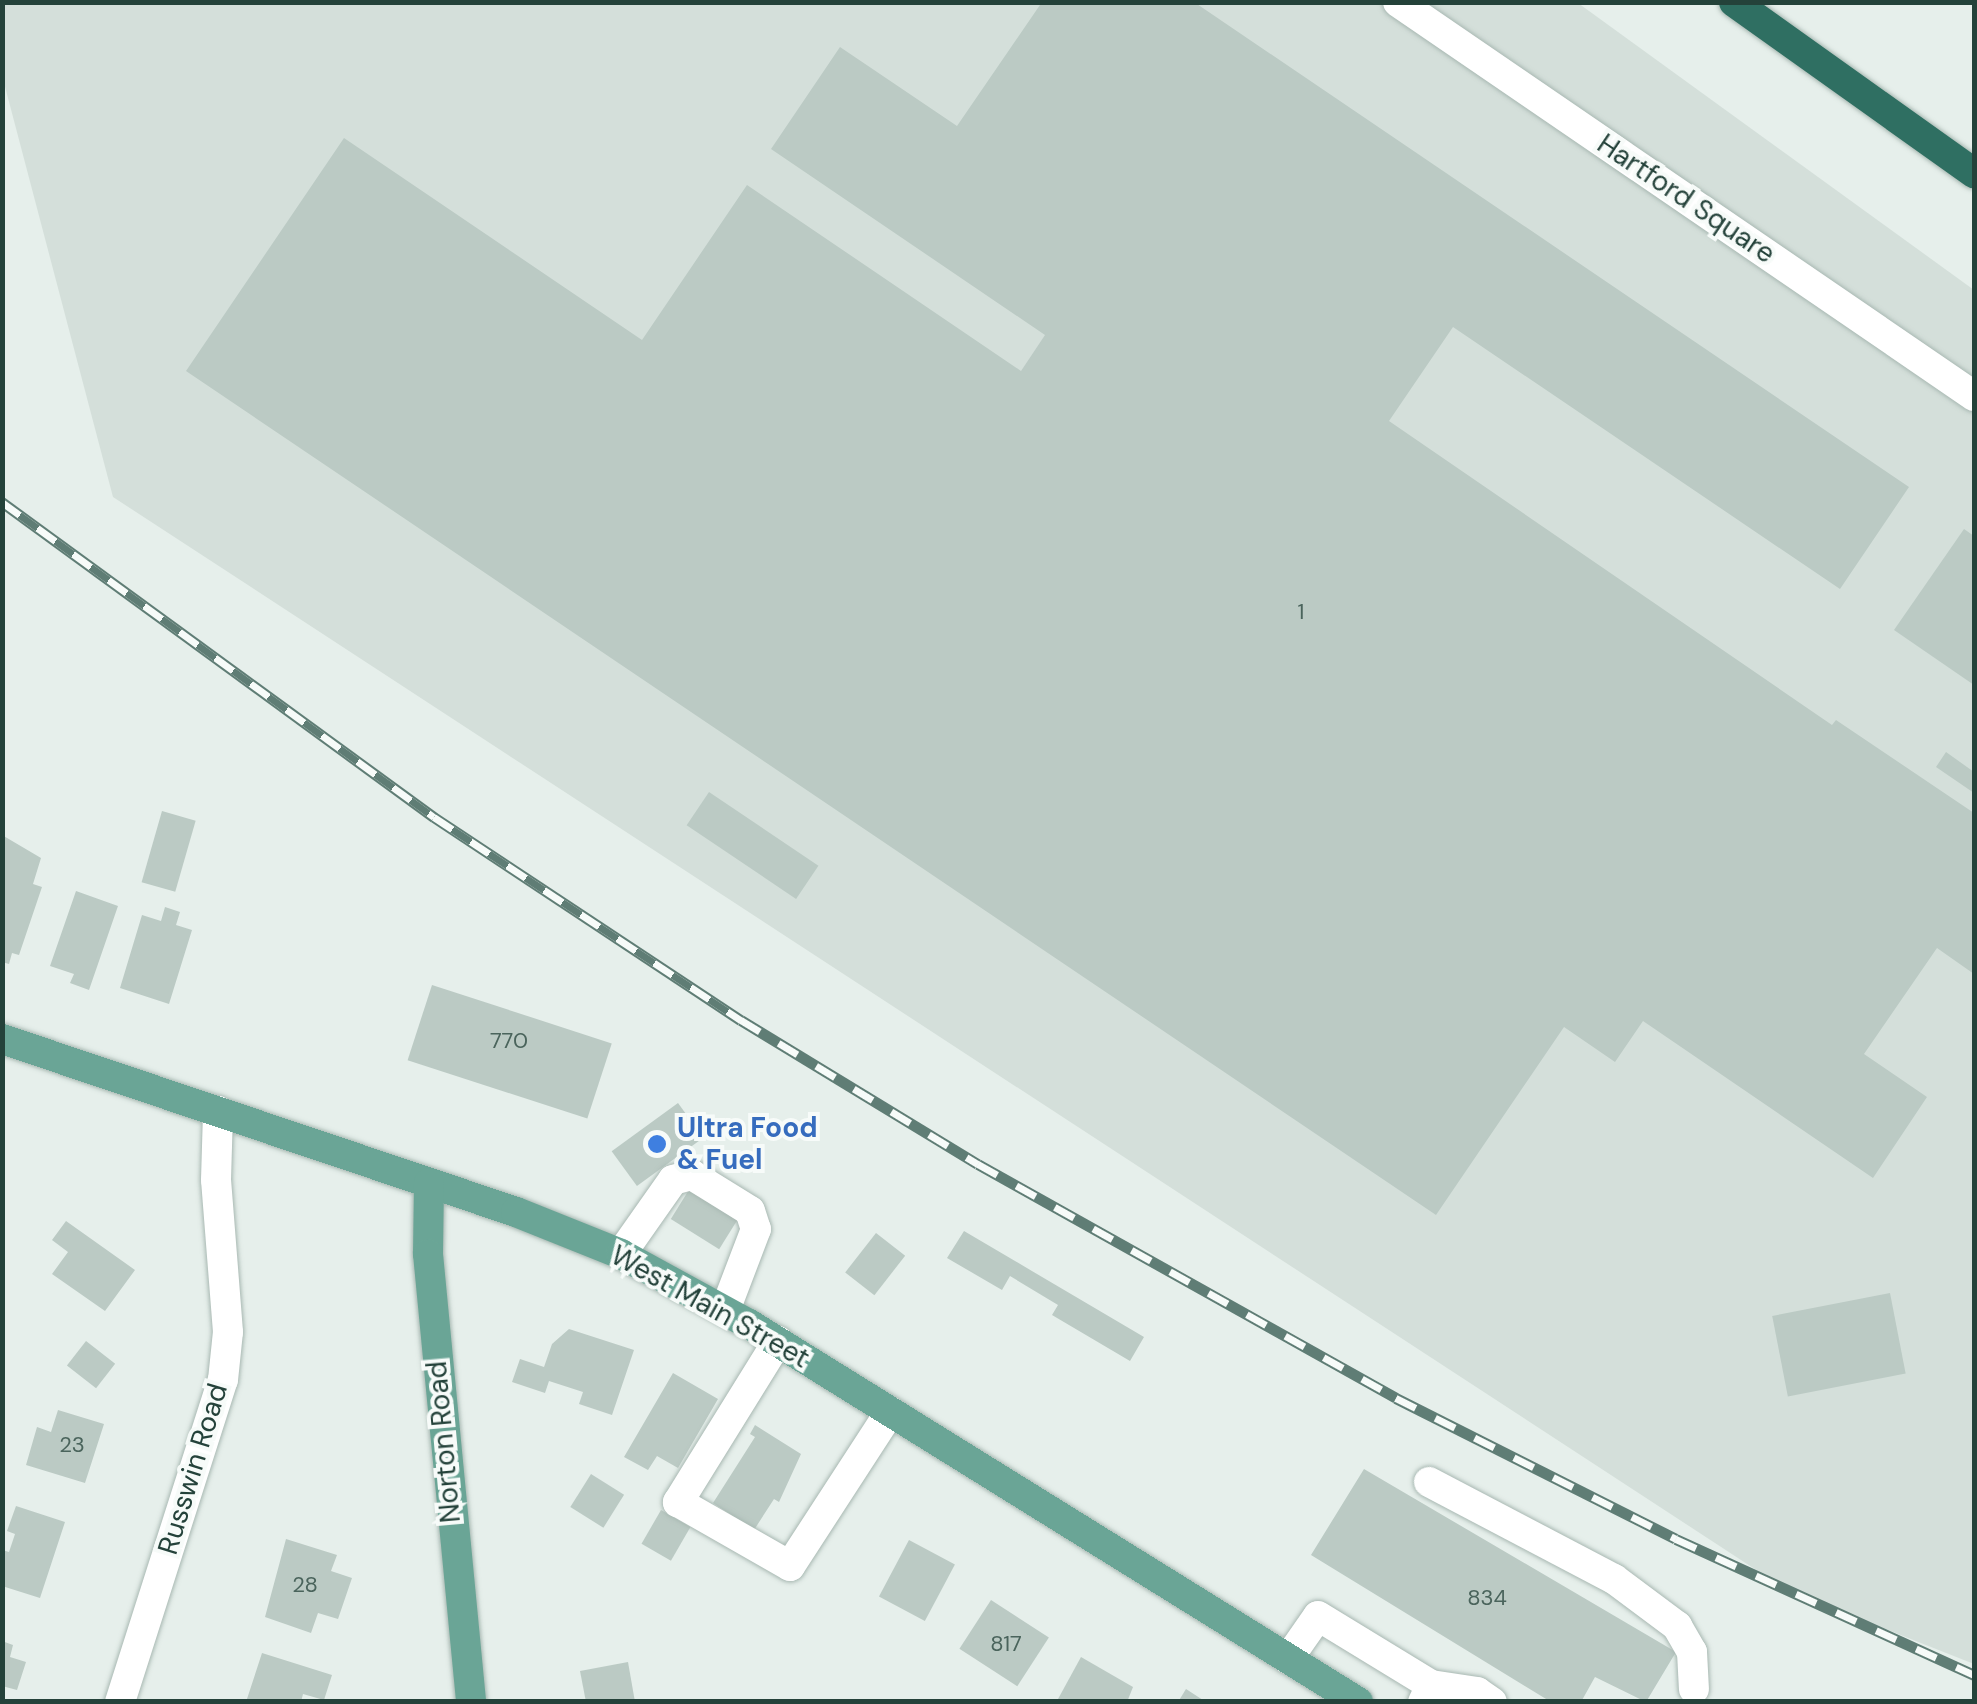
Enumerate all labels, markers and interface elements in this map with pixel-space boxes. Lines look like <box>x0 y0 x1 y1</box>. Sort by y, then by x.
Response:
street label: Hartford Square <box>1591 127 1781 271</box>
house number: 1 <box>1298 599 1304 625</box>
house number: 770 <box>490 1028 528 1054</box>
place label: Ultra Food & Fuel <box>677 1111 818 1177</box>
marker: Ultra Food & Fuel <box>646 1133 668 1155</box>
street label: West Main Street <box>605 1239 815 1375</box>
street label: Norton Road <box>420 1360 468 1524</box>
street label: Russwin Road <box>151 1379 235 1559</box>
house number: 23 <box>59 1432 85 1458</box>
house number: 28 <box>292 1572 318 1598</box>
house number: 834 <box>1467 1585 1507 1611</box>
house number: 817 <box>990 1631 1022 1657</box>

